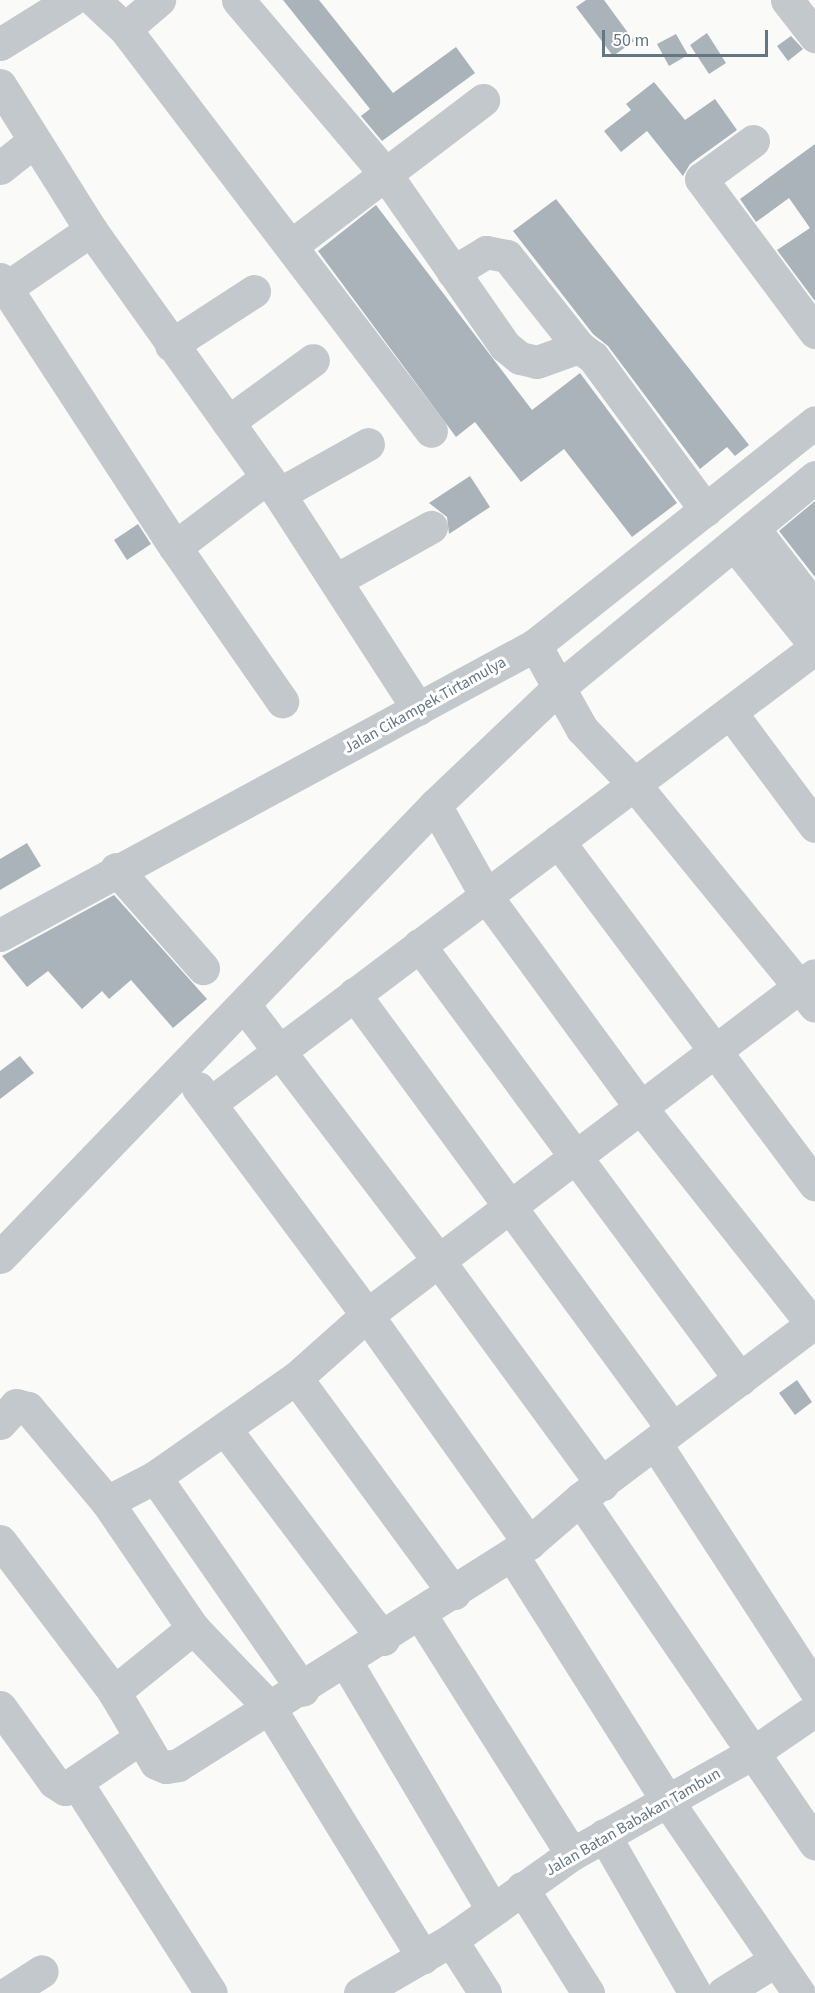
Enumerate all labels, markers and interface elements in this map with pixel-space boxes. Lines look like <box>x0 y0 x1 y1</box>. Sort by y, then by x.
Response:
scale bar <box>605 18 772 56</box>
text: 50 m <box>613 28 649 53</box>
street label: Jalan Cikampek Tirtamulya <box>341 652 509 758</box>
street label: Jalan Batan Babakan Tambun <box>542 1764 724 1880</box>

